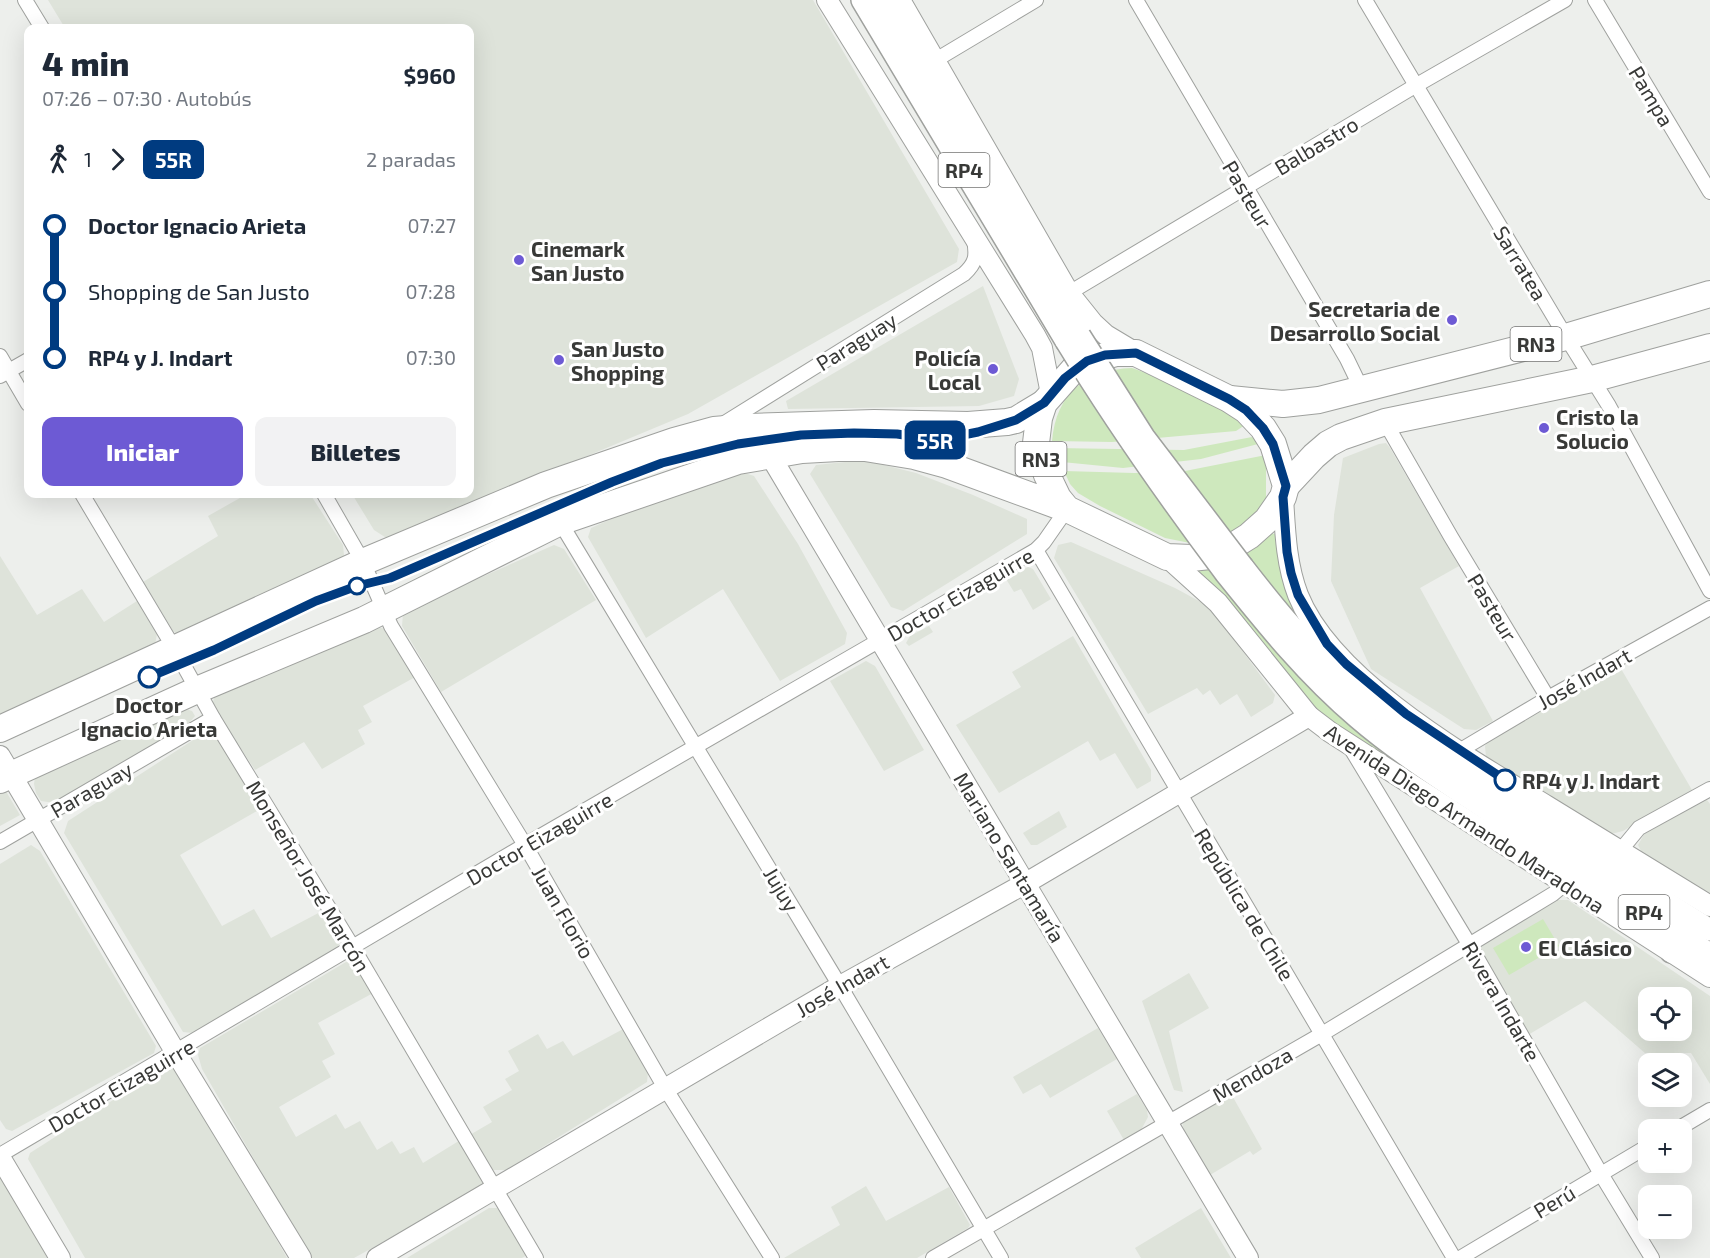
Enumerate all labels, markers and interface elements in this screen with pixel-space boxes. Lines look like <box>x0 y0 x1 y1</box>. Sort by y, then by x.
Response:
text: 4 min <box>42 43 129 83</box>
street label: Pampa <box>1624 61 1680 131</box>
text: $960 <box>403 62 456 88</box>
text: 07:26 – 07:30 · Autobús <box>42 86 252 110</box>
street label: Balbastro <box>1270 110 1362 180</box>
icon: walk <box>42 143 75 176</box>
icon: forward <box>101 143 134 176</box>
text: 1 <box>84 147 92 171</box>
text: 55R <box>155 147 192 172</box>
text: 2 paradas <box>366 147 456 171</box>
road number: RP4 <box>938 153 990 187</box>
street label: Pasteur <box>1218 156 1278 233</box>
text: Doctor Ignacio Arieta <box>88 212 306 238</box>
text: 07:27 <box>408 213 456 237</box>
street label: Sarratea <box>1489 221 1553 305</box>
place label: Cinemark San Justo <box>531 236 625 285</box>
marker: Cinemark San Justo <box>512 253 526 267</box>
text: Shopping de San Justo <box>88 278 310 304</box>
text: 07:28 <box>406 279 456 303</box>
place label: Secretaria de Desarrollo Social <box>1270 296 1440 345</box>
street label: Paraguay <box>811 307 901 375</box>
marker: Secretaria de Desarrollo Social <box>1445 313 1459 327</box>
road number: RN3 <box>1510 327 1562 361</box>
place label: San Justo Shopping <box>571 336 664 385</box>
text: RP4 y J. Indart <box>88 344 232 370</box>
text: 07:30 <box>406 345 456 369</box>
place label: Policía Local <box>915 345 981 394</box>
marker: San Justo Shopping <box>552 353 566 367</box>
marker: Policía Local <box>986 362 1000 376</box>
place label: Cristo la Solucio <box>1556 404 1639 453</box>
button: Iniciar <box>42 417 243 486</box>
button: Billetes <box>255 417 456 486</box>
line badge: 55R <box>900 420 970 460</box>
marker: Cristo la Solucio <box>1537 421 1551 435</box>
text: 55R <box>917 428 953 453</box>
road number: RN3 <box>1016 442 1066 476</box>
street label: Doctor Eizaguirre <box>882 542 1038 646</box>
street label: Pasteur <box>1463 569 1523 646</box>
unlabelled marker <box>348 577 366 595</box>
street label: José Indart <box>1533 642 1635 714</box>
marker: Doctor Ignacio Arieta <box>138 666 160 688</box>
place label: Doctor Ignacio Arieta <box>81 692 217 741</box>
street label: Avenida Diego Armando Maradona <box>1320 718 1610 918</box>
street label: Paraguay <box>46 756 136 822</box>
street label: Mariano Santamaría <box>949 767 1071 947</box>
place label: RP4 y J. Indart <box>1522 768 1660 794</box>
marker: RP4 y J. Indart <box>1494 769 1516 791</box>
street label: Monseñor José Marcón <box>242 776 376 976</box>
street label: Doctor Eizaguirre <box>461 786 617 890</box>
street label: República de Chile <box>1190 823 1300 985</box>
street label: Juan Florio <box>528 861 600 963</box>
street label: Jujuy <box>758 862 805 916</box>
road number: RP4 <box>1618 895 1670 929</box>
place label: El Clásico <box>1538 935 1632 960</box>
street label: Rivera Indarte <box>1458 937 1546 1065</box>
marker: El Clásico <box>1519 940 1533 954</box>
street label: José Indart <box>791 948 893 1022</box>
map controls <box>1638 987 1692 1239</box>
button: locate <box>1638 987 1692 1041</box>
street label: Doctor Eizaguirre <box>43 1033 199 1137</box>
street label: Mendoza <box>1208 1041 1296 1107</box>
button: layers <box>1638 1053 1692 1107</box>
button: + <box>1638 1119 1692 1173</box>
street label: Perú <box>1529 1179 1579 1223</box>
button: − <box>1638 1185 1692 1239</box>

